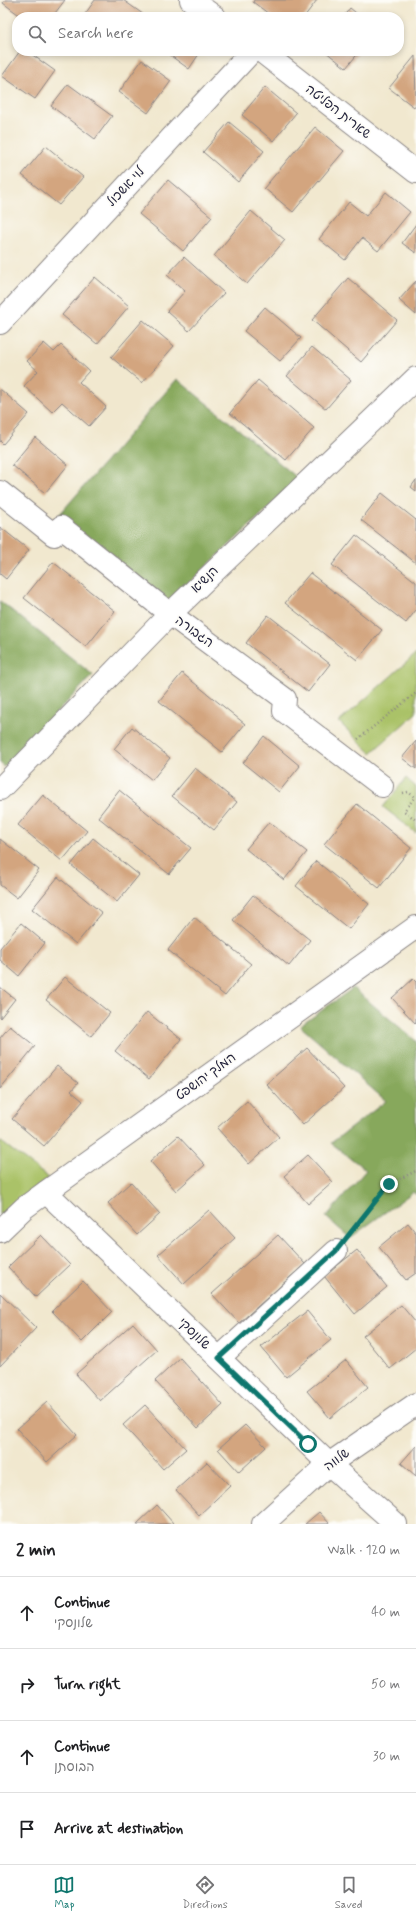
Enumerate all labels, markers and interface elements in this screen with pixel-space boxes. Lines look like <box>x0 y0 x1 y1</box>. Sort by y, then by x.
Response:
search box <box>12 12 404 56</box>
icon: search <box>26 23 48 45</box>
text: Search here <box>58 24 134 44</box>
street label: שארית הפליטה <box>302 81 375 143</box>
street label: לוי אשכול <box>103 163 149 210</box>
street label: הנשיא <box>188 563 222 597</box>
street label: הגבורה <box>171 612 217 652</box>
street label: המלך יהושפט <box>172 1049 240 1105</box>
route end <box>380 1175 398 1193</box>
street label: שלונסקי <box>174 1314 214 1354</box>
route start <box>299 1435 317 1453</box>
street label: שלווה <box>321 1444 354 1475</box>
text: 2 min <box>16 1539 56 1561</box>
text: Walk · 120 m <box>328 1542 400 1559</box>
text: Continue <box>54 1593 110 1613</box>
icon: ahead <box>16 1602 38 1624</box>
text: 40 m <box>371 1604 400 1621</box>
text: שלונסקי <box>54 1615 93 1632</box>
icon: right <box>16 1674 38 1696</box>
text: Turn right <box>54 1675 121 1695</box>
text: 50 m <box>371 1676 400 1693</box>
text: Continue <box>54 1737 110 1757</box>
icon: ahead <box>16 1746 38 1768</box>
text: 30 m <box>373 1748 400 1765</box>
text: הבוסתן <box>54 1759 94 1776</box>
icon: arrive <box>16 1818 38 1840</box>
text: Arrive at destination <box>54 1819 183 1839</box>
tab: Map <box>53 1874 75 1912</box>
tab: Directions <box>182 1874 228 1912</box>
tab: Saved <box>335 1874 362 1912</box>

